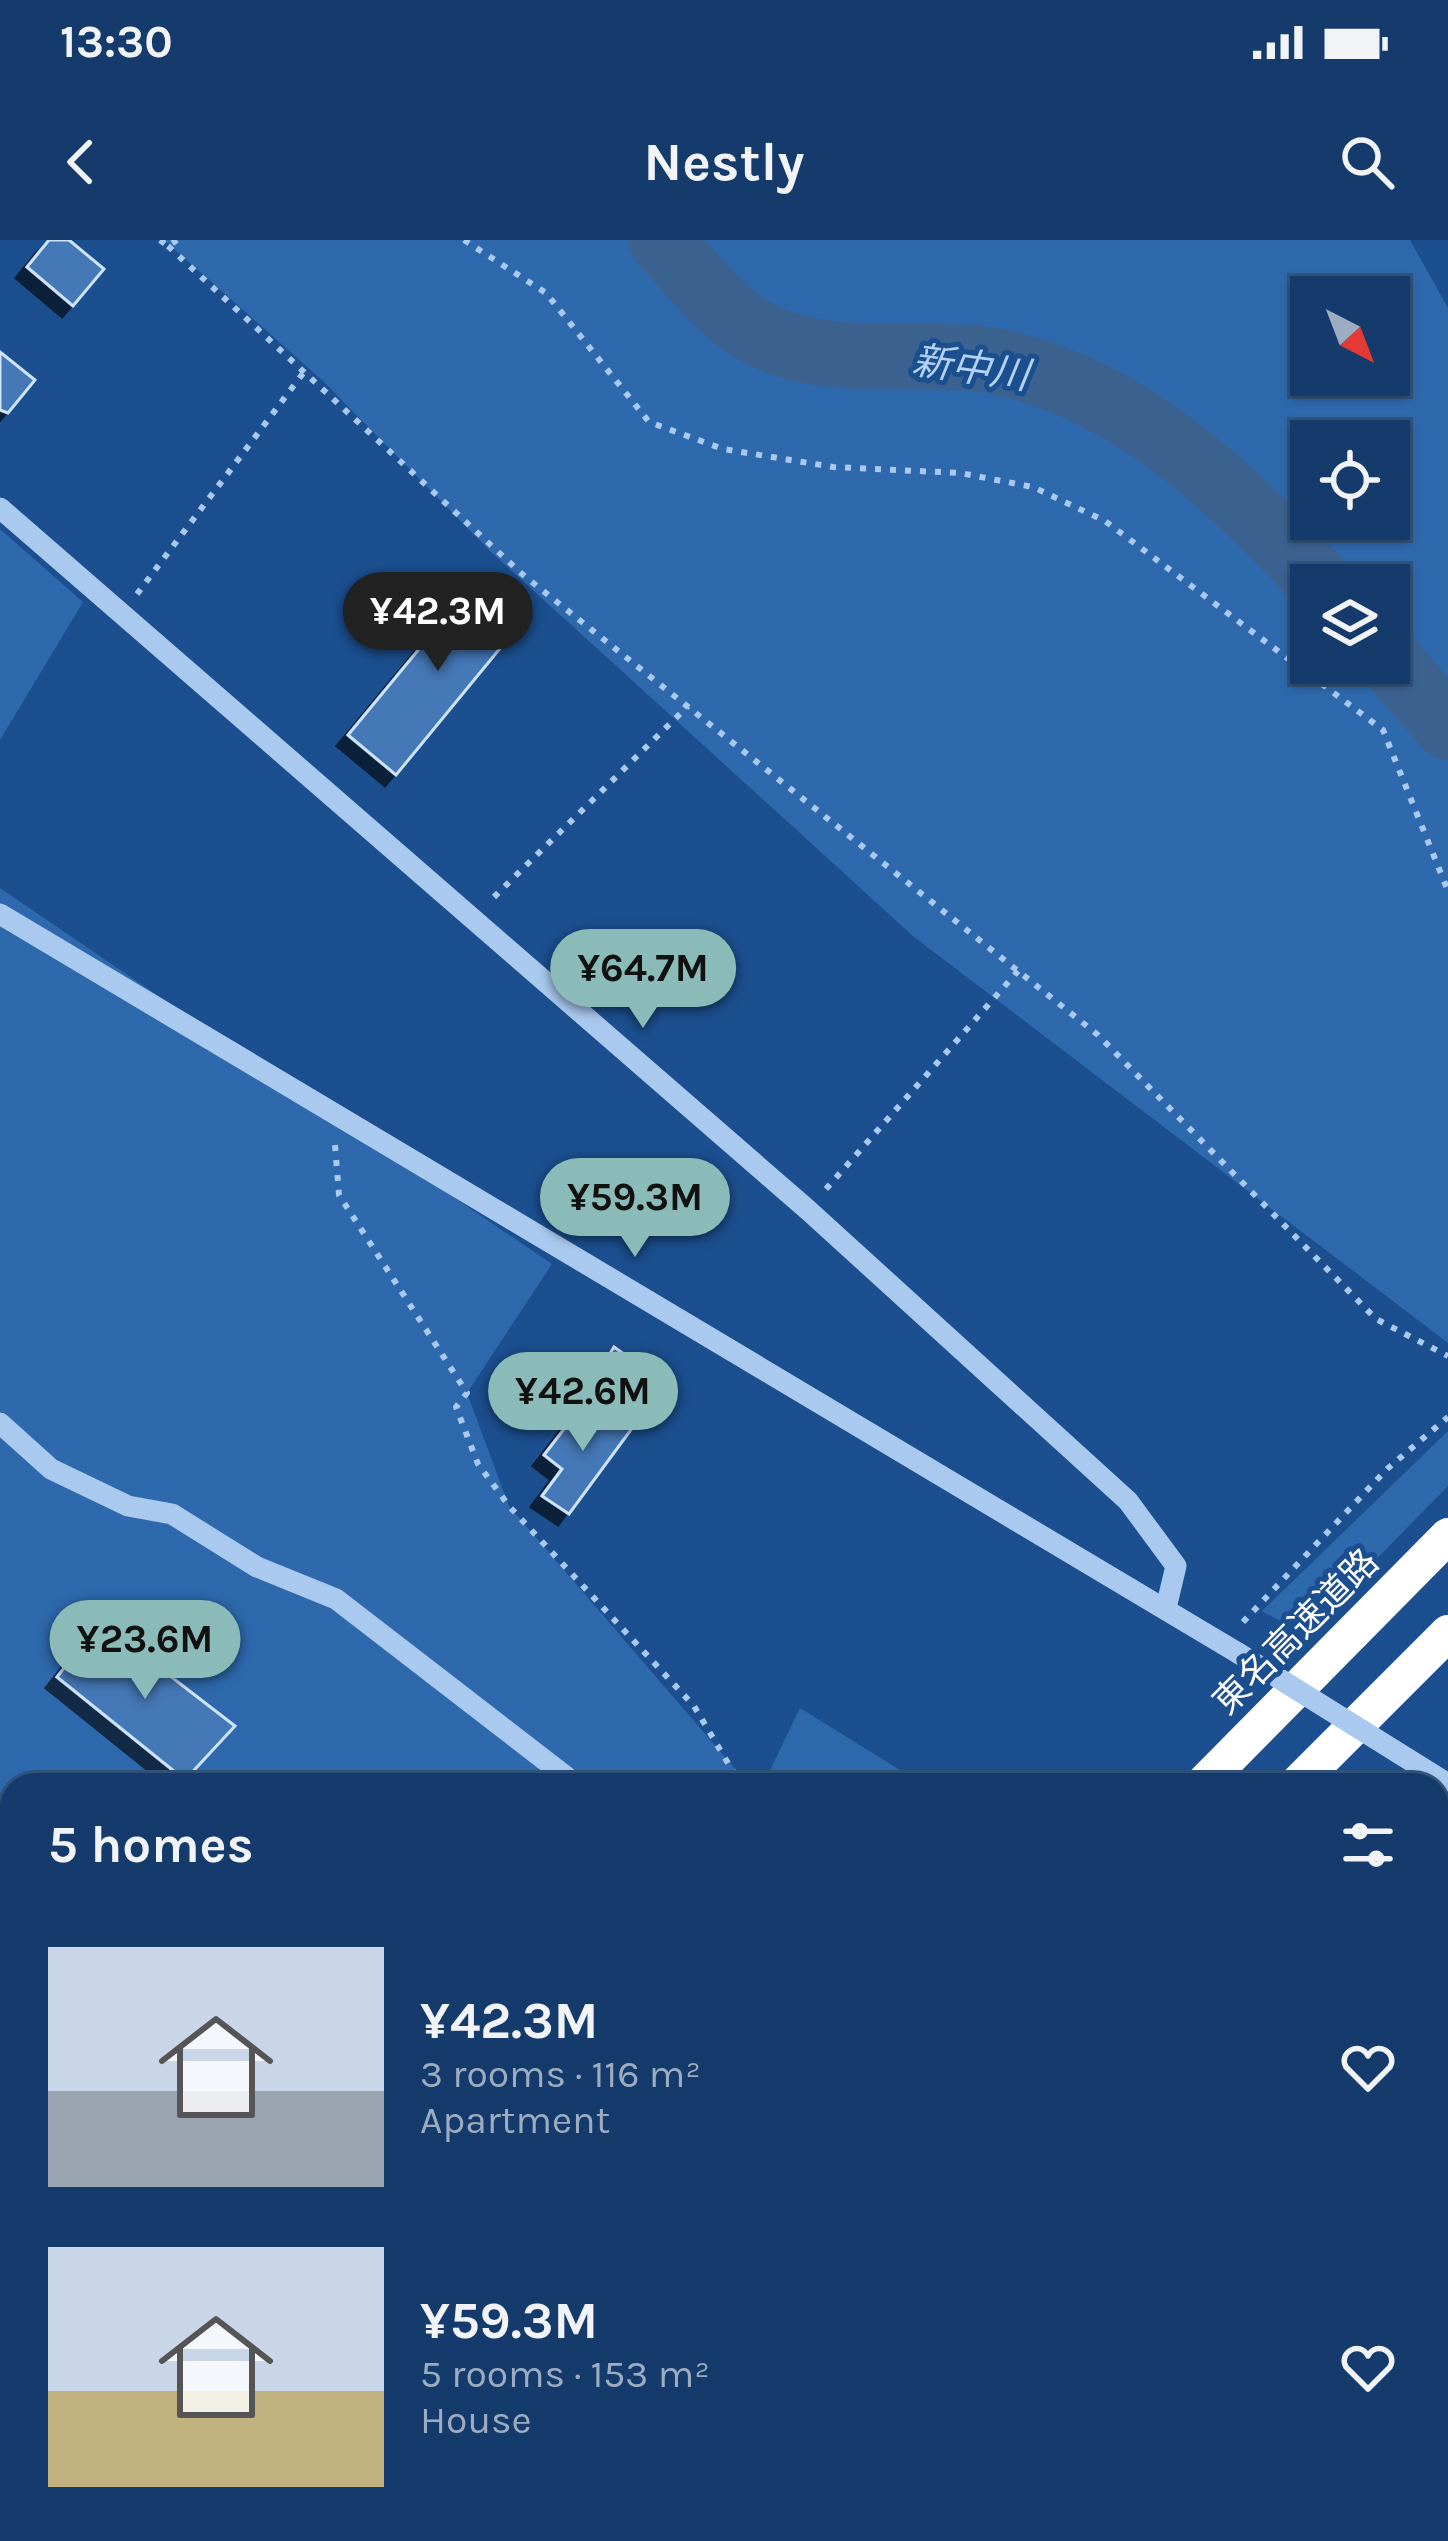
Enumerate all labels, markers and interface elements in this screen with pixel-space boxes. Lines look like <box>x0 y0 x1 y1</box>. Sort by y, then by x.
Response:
text: 13:30 <box>60 16 173 68</box>
icon: back <box>48 129 114 195</box>
icon: search <box>1334 129 1400 195</box>
text: Nestly <box>644 130 804 194</box>
north arrow <box>1290 276 1410 396</box>
map controls <box>1290 276 1410 684</box>
water label: 新中川 <box>910 337 1036 399</box>
button: locate <box>1290 420 1410 540</box>
button: layers <box>1290 564 1410 684</box>
pin: ¥42.3M <box>340 572 536 674</box>
text: ¥42.3M <box>370 588 506 634</box>
pin: ¥64.7M <box>545 929 741 1031</box>
text: ¥64.7M <box>577 945 709 991</box>
pin: ¥59.3M <box>537 1158 733 1260</box>
text: ¥59.3M <box>567 1174 703 1220</box>
pin: ¥42.6M <box>485 1352 681 1454</box>
text: ¥42.6M <box>515 1368 651 1414</box>
street label: 東名高速道路 <box>1204 1540 1387 1723</box>
pin: ¥23.6M <box>47 1600 243 1702</box>
text: ¥23.6M <box>77 1616 213 1662</box>
icon: filters <box>1335 1812 1401 1878</box>
text: 5 homes <box>48 1815 254 1875</box>
text: ¥42.3M <box>420 1991 598 2051</box>
icon: home <box>144 1995 288 2139</box>
icon: heart <box>1335 2034 1401 2100</box>
text: 3 rooms · 116 m² <box>420 2051 701 2097</box>
text: Apartment <box>420 2097 610 2143</box>
text: ¥59.3M <box>420 2291 598 2351</box>
icon: home <box>144 2295 288 2439</box>
icon: heart <box>1335 2334 1401 2400</box>
text: 5 rooms · 153 m² <box>420 2351 710 2397</box>
text: House <box>420 2397 532 2443</box>

